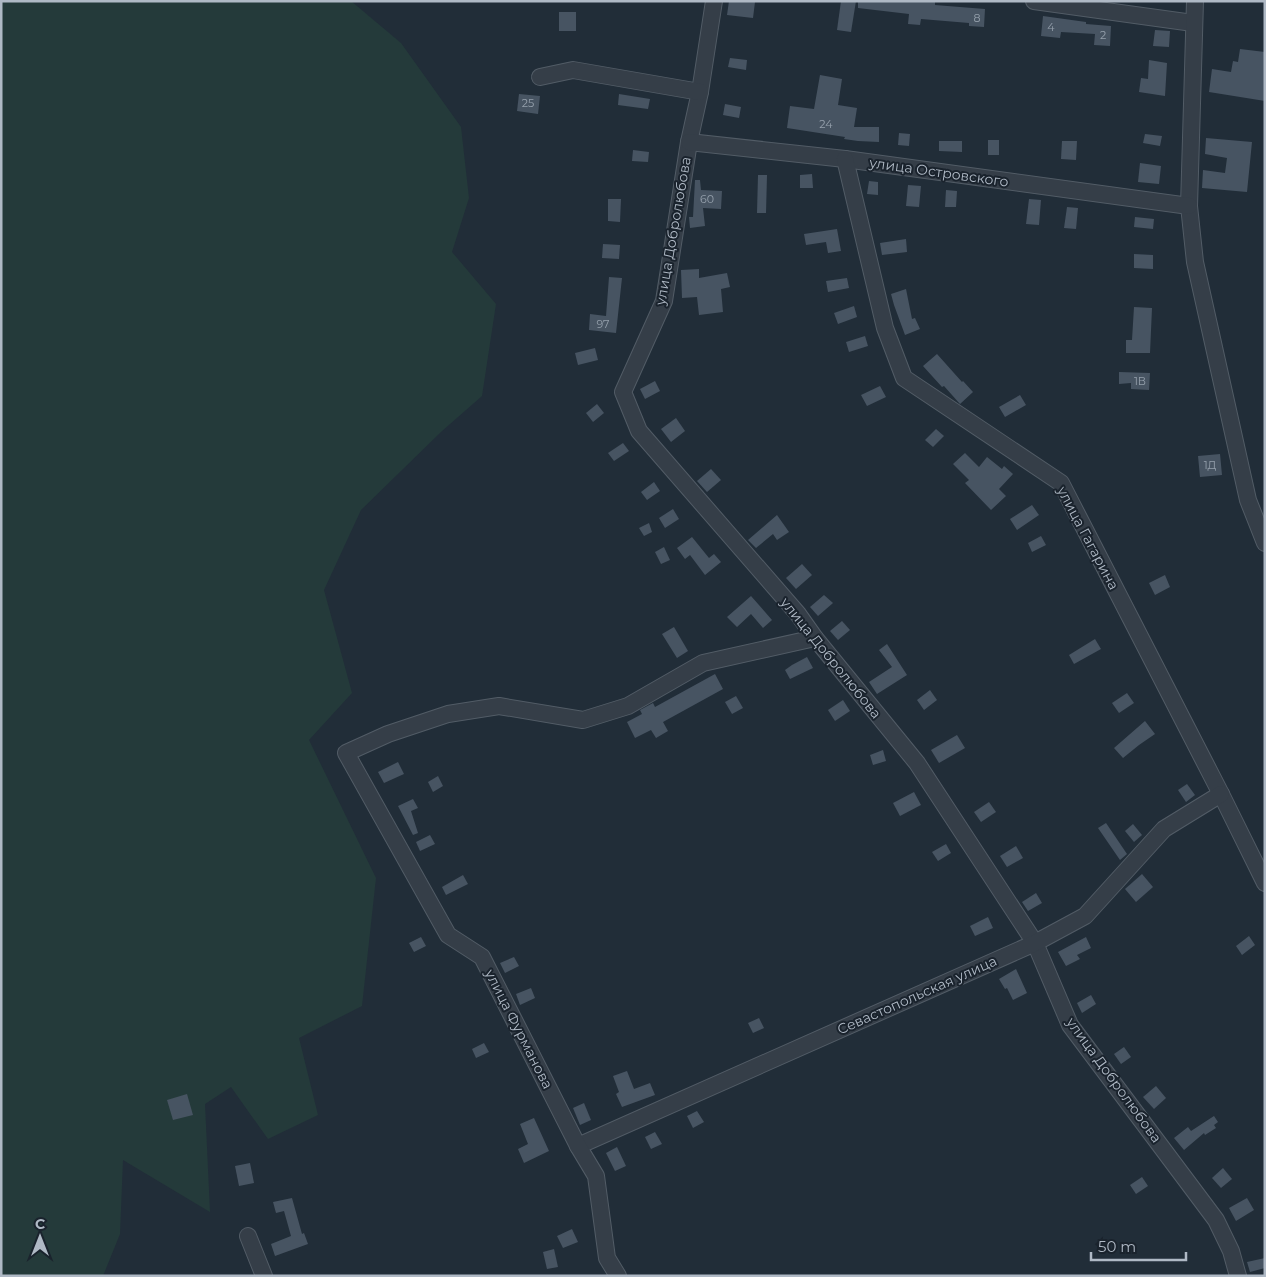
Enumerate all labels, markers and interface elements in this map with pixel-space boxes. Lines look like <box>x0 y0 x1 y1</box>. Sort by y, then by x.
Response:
house number: 8 <box>973 11 981 25</box>
house number: 4 <box>1047 20 1055 34</box>
house number: 2 <box>1100 28 1106 42</box>
house number: 25 <box>522 96 534 110</box>
house number: 24 <box>819 117 833 131</box>
street label: улица Островского <box>867 153 1010 191</box>
street label: улица Добролюбова <box>651 155 695 308</box>
house number: 60 <box>700 192 714 206</box>
house number: 97 <box>596 317 610 331</box>
house number: 1В <box>1134 374 1146 388</box>
house number: 1Д <box>1204 458 1217 472</box>
street label: улица Гагарина <box>1053 482 1123 593</box>
street label: улица Добролюбова <box>776 593 885 722</box>
street label: Севастопольская улица <box>834 952 1000 1038</box>
street label: улица Фурманова <box>481 965 557 1092</box>
street label: улица Добролюбова <box>1062 1013 1166 1146</box>
north arrow <box>15 1212 65 1262</box>
text: С <box>35 1215 45 1233</box>
scale bar <box>1091 1230 1186 1262</box>
text: 50 m <box>1098 1237 1136 1256</box>

